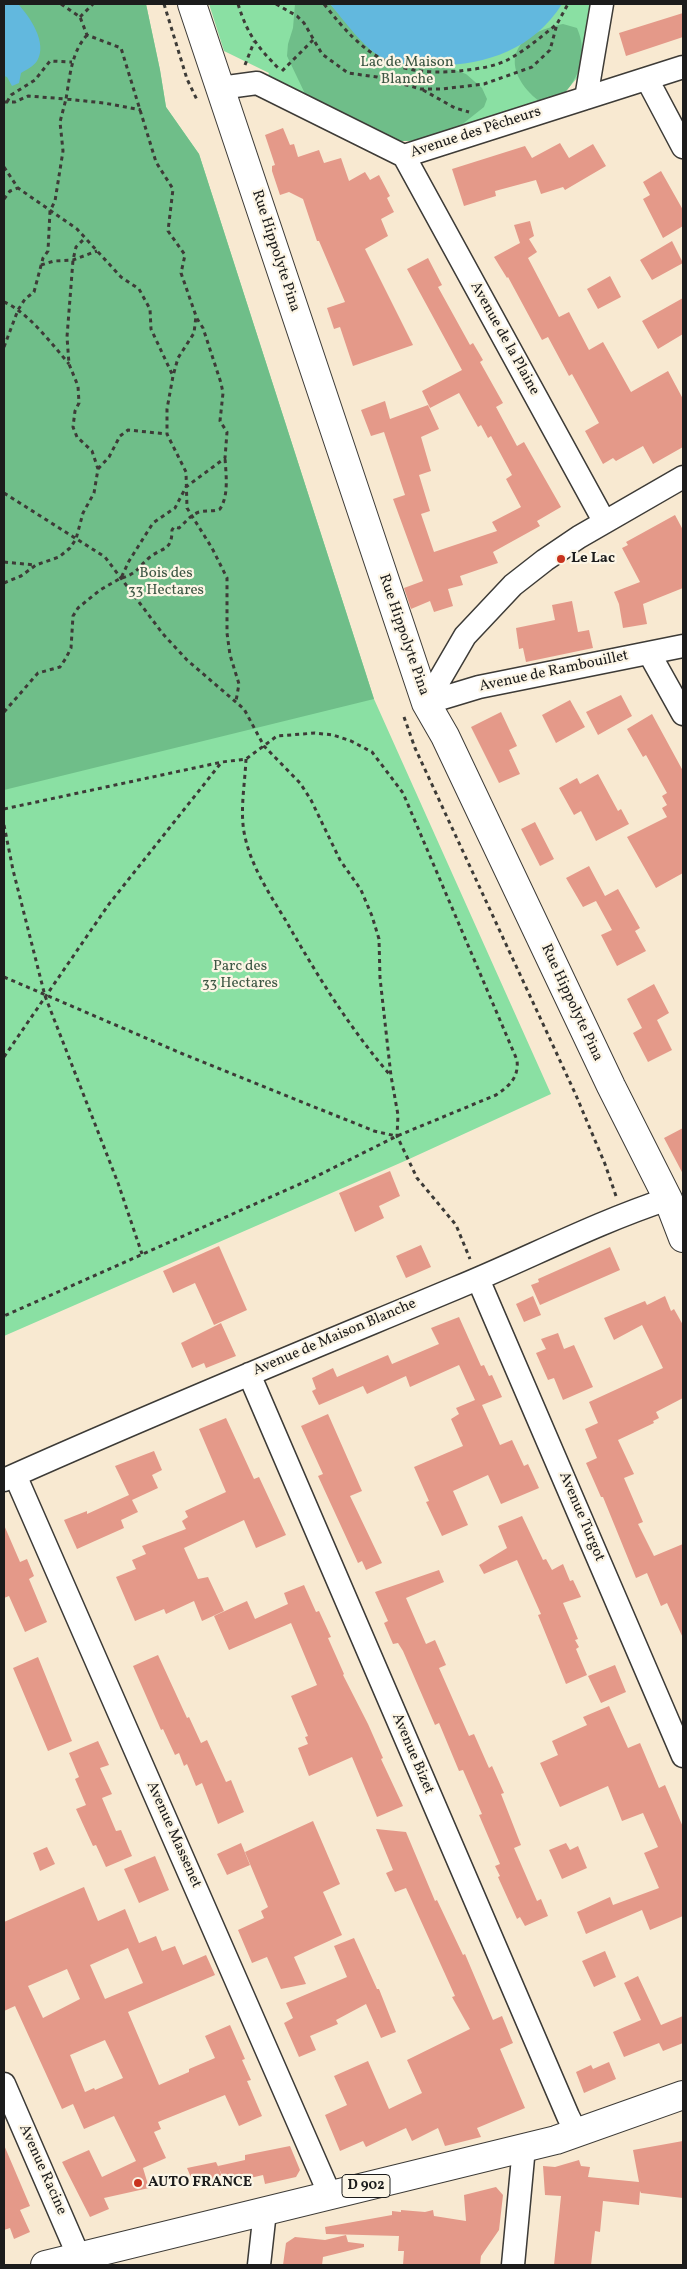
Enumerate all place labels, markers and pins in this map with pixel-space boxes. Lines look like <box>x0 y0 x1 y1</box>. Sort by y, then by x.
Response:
place label: Le Lac <box>571 550 615 568</box>
marker: Le Lac <box>555 553 567 565</box>
place label: AUTO FRANCE <box>148 2174 252 2192</box>
marker: AUTO FRANCE <box>132 2177 144 2189</box>

